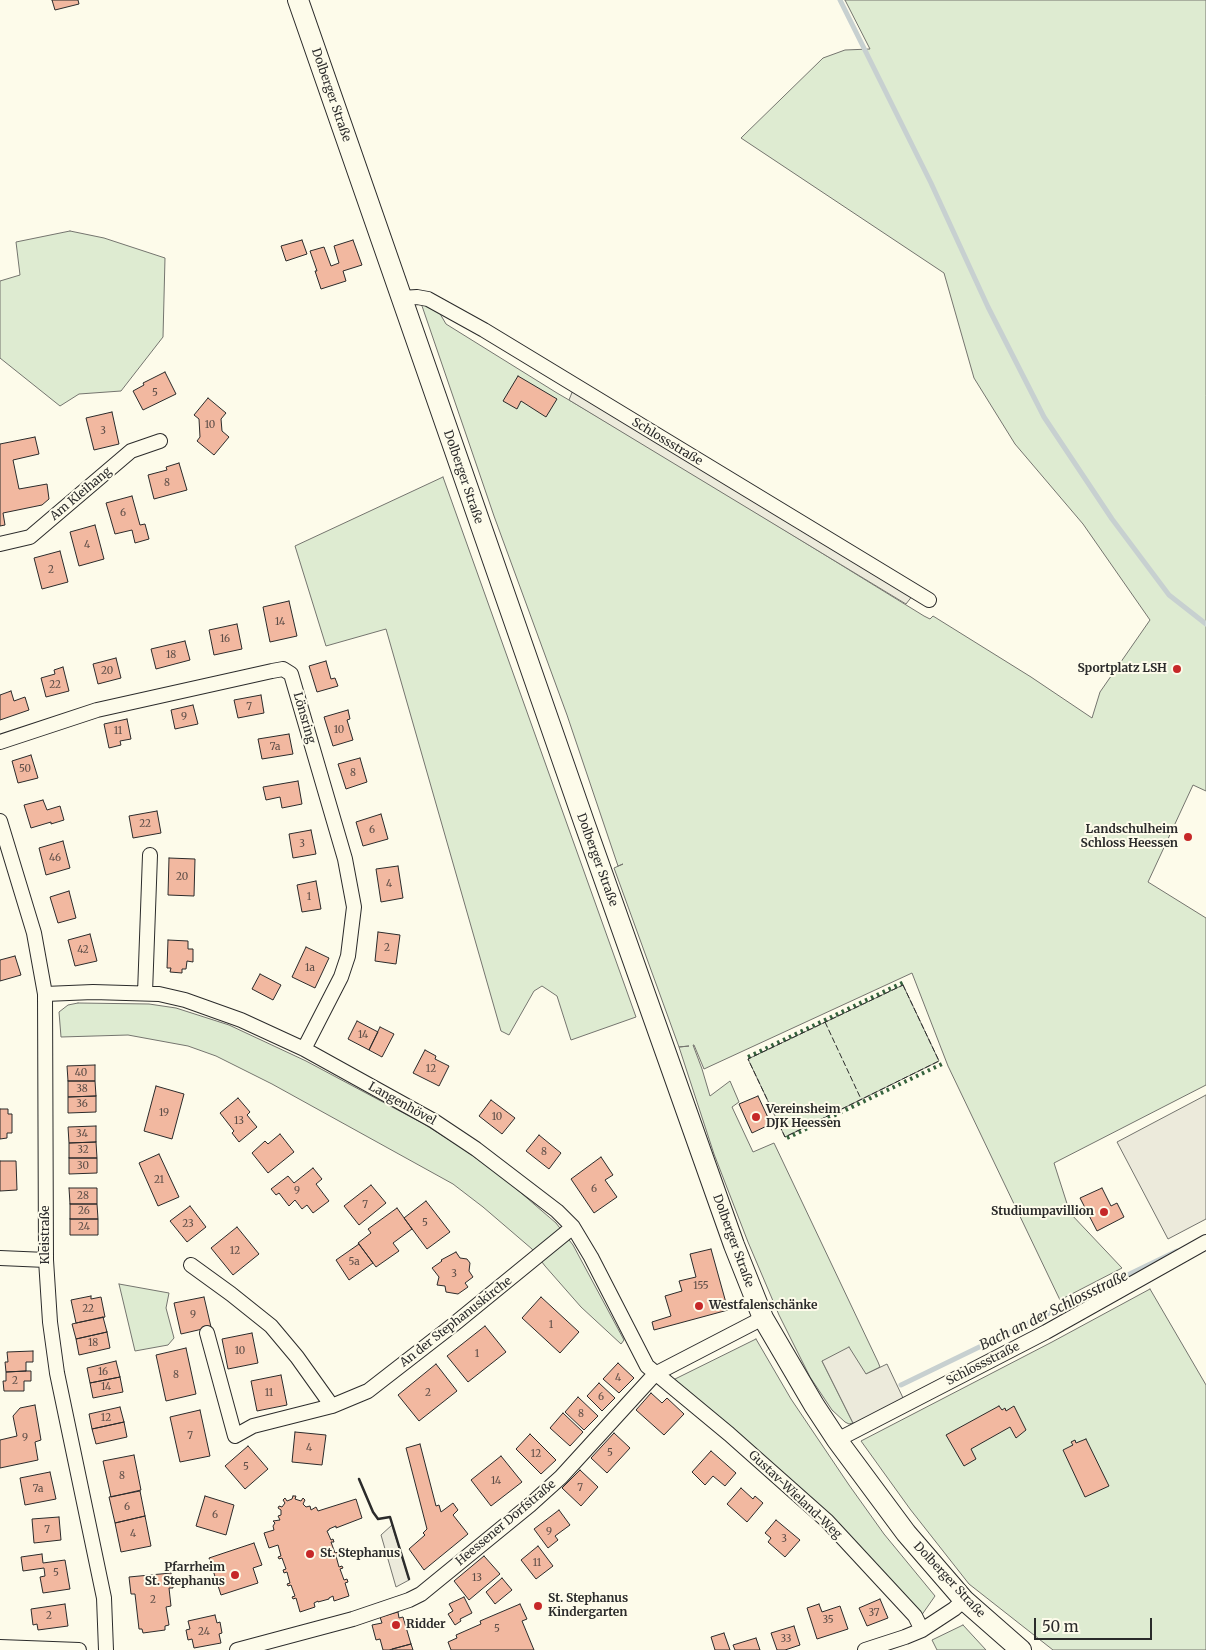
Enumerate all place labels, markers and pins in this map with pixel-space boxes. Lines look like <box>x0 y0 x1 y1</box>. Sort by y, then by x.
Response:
place label: Sportplatz LSH <box>1077 662 1167 676</box>
marker: Sportplatz LSH <box>1171 663 1183 675</box>
place label: Landschulheim Schloss Heessen <box>1081 823 1178 851</box>
marker: Landschulheim Schloss Heessen <box>1182 831 1194 843</box>
place label: Vereinsheim DJK Heessen <box>766 1103 841 1131</box>
marker: Vereinsheim DJK Heessen <box>750 1111 762 1123</box>
place label: Studiumpavillion <box>991 1205 1094 1219</box>
marker: Studiumpavillion <box>1098 1206 1110 1218</box>
place label: Westfalenschänke <box>709 1299 817 1313</box>
marker: Westfalenschänke <box>693 1300 705 1312</box>
place label: St. Stephanus <box>320 1547 400 1561</box>
marker: St. Stephanus <box>304 1548 316 1560</box>
place label: Pfarrheim St. Stephanus <box>145 1561 225 1589</box>
marker: Pfarrheim St. Stephanus <box>229 1569 241 1581</box>
place label: St. Stephanus Kindergarten <box>548 1592 628 1620</box>
marker: St. Stephanus Kindergarten <box>532 1600 544 1612</box>
place label: Ridder <box>406 1618 446 1632</box>
marker: Ridder <box>390 1619 402 1631</box>

